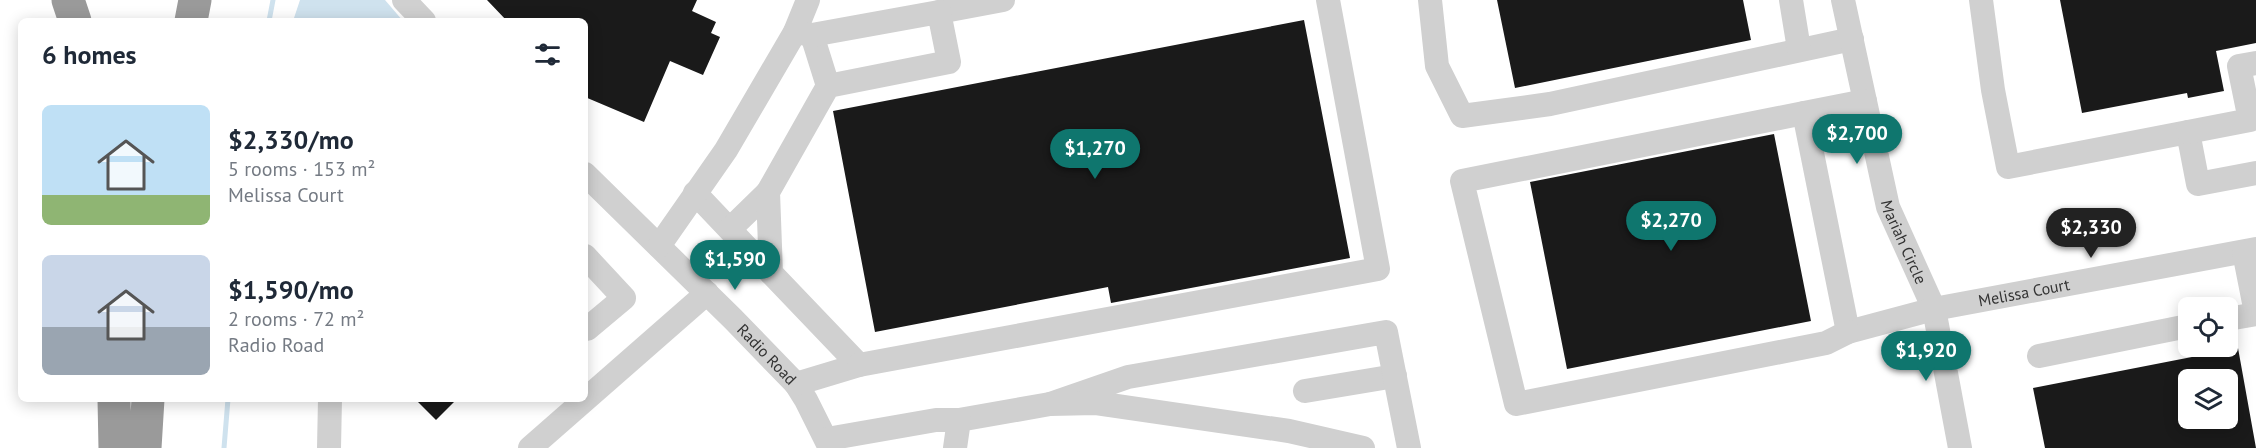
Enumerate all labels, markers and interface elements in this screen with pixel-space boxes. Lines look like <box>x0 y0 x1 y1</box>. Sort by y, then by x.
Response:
text: 6 homes <box>42 38 137 71</box>
icon: filters <box>531 38 564 71</box>
pin: $2,700 <box>1808 114 1906 165</box>
text: $2,700 <box>1826 120 1888 146</box>
text: $2,330/mo <box>228 123 354 156</box>
icon: home <box>90 129 162 201</box>
pin: $1,270 <box>1046 129 1144 180</box>
text: $1,270 <box>1064 135 1126 161</box>
text: 5 rooms · 153 m² <box>228 156 375 182</box>
text: Melissa Court <box>228 182 344 208</box>
street label: Mariah Circle <box>1877 198 1931 287</box>
pin: $2,270 <box>1622 201 1720 252</box>
text: $2,270 <box>1640 207 1702 233</box>
pin: $2,330 <box>2042 208 2140 259</box>
text: $2,330 <box>2060 214 2122 240</box>
pin: $1,590 <box>686 240 784 291</box>
text: $1,590 <box>704 246 766 272</box>
text: $1,590/mo <box>228 273 354 306</box>
street label: Melissa Court <box>1977 274 2072 311</box>
icon: home <box>90 279 162 351</box>
map controls <box>2178 297 2238 429</box>
button: locate <box>2178 297 2238 357</box>
text: 2 rooms · 72 m² <box>228 306 364 332</box>
street label: Radio Road <box>733 319 801 389</box>
pin: $1,920 <box>1877 331 1975 382</box>
text: Radio Road <box>228 332 324 358</box>
text: $1,920 <box>1895 337 1957 363</box>
button: layers <box>2178 369 2238 429</box>

